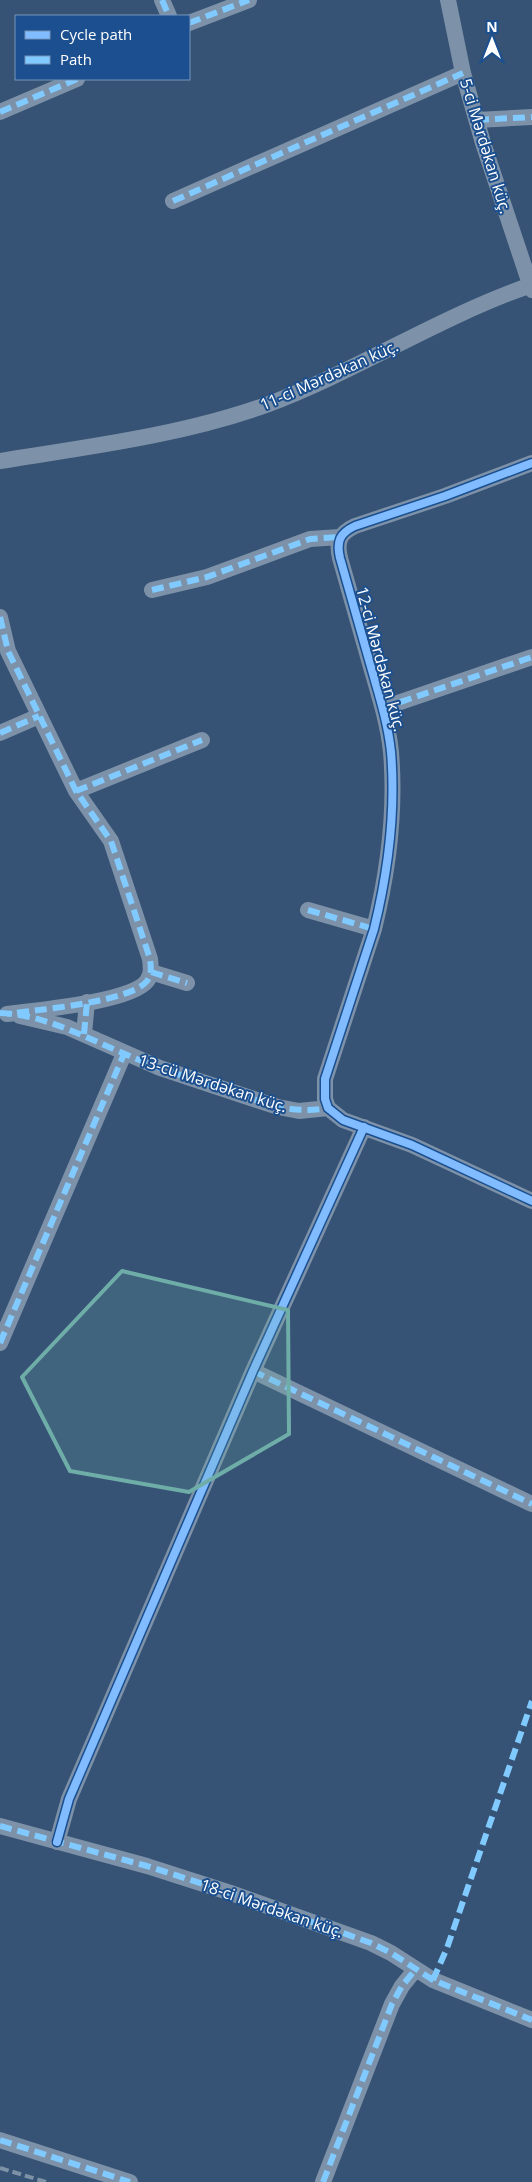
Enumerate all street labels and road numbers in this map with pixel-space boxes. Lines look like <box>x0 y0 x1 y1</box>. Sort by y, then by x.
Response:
street label: 5-ci Mərdəkan küç. <box>455 76 517 216</box>
street label: 11-ci Mərdəkan küç. <box>256 335 402 415</box>
street label: 12-ci Mərdəkan küç. <box>351 584 411 734</box>
street label: 13-cü Mərdəkan küç. <box>136 1049 290 1117</box>
street label: 18-ci Mərdəkan küç. <box>198 1873 346 1943</box>

